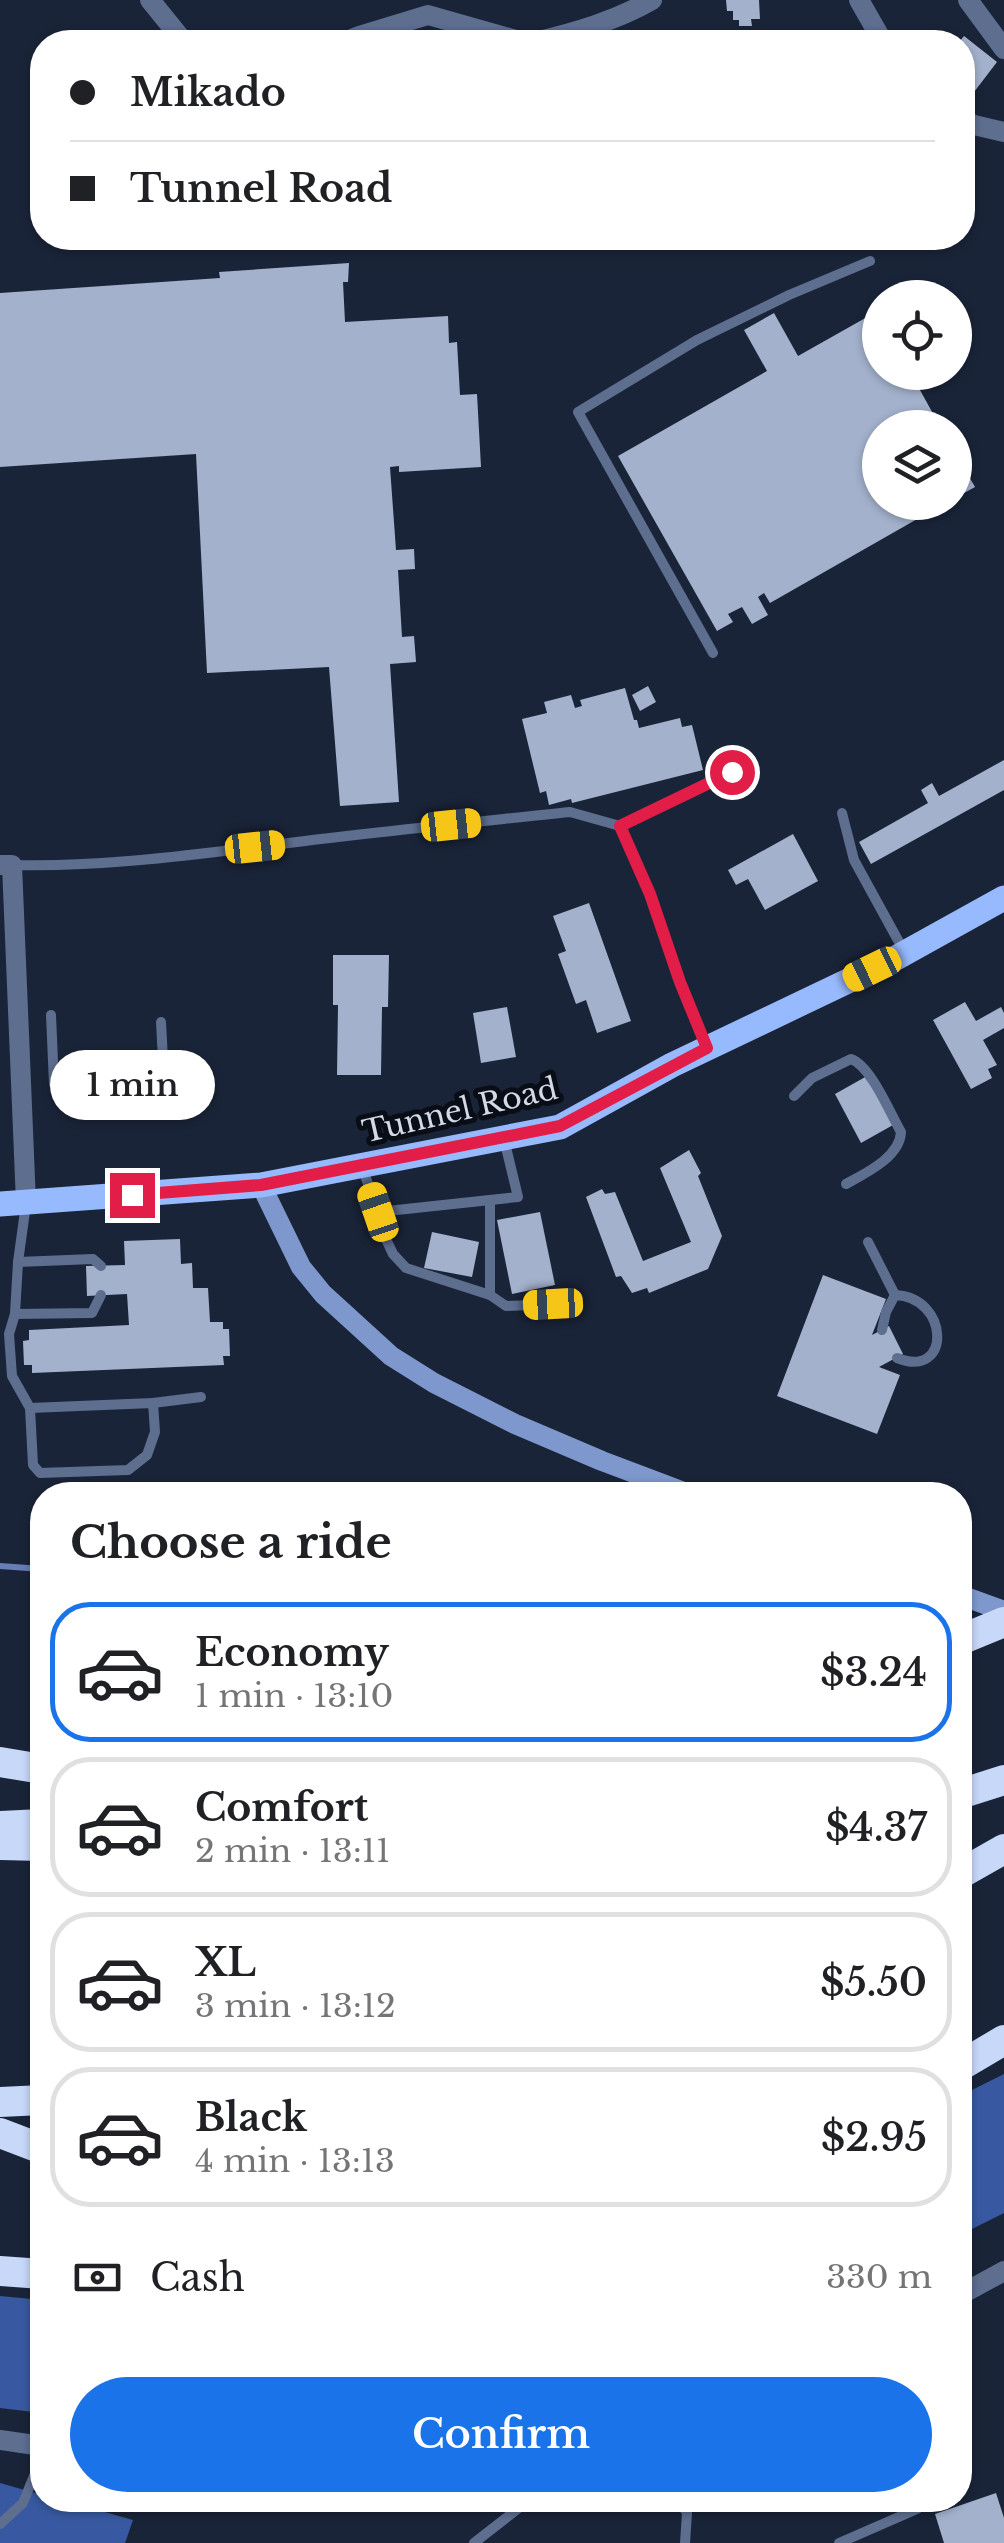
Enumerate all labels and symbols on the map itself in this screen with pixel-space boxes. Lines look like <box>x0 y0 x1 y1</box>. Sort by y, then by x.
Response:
route start <box>710 750 755 795</box>
car <box>420 807 482 843</box>
car <box>224 829 286 865</box>
car <box>838 942 906 996</box>
callout: 1 min <box>49 1050 214 1120</box>
street label: Tunnel Road <box>359 1070 561 1150</box>
route end <box>110 1173 155 1218</box>
car <box>354 1179 402 1245</box>
car <box>522 1287 584 1321</box>

